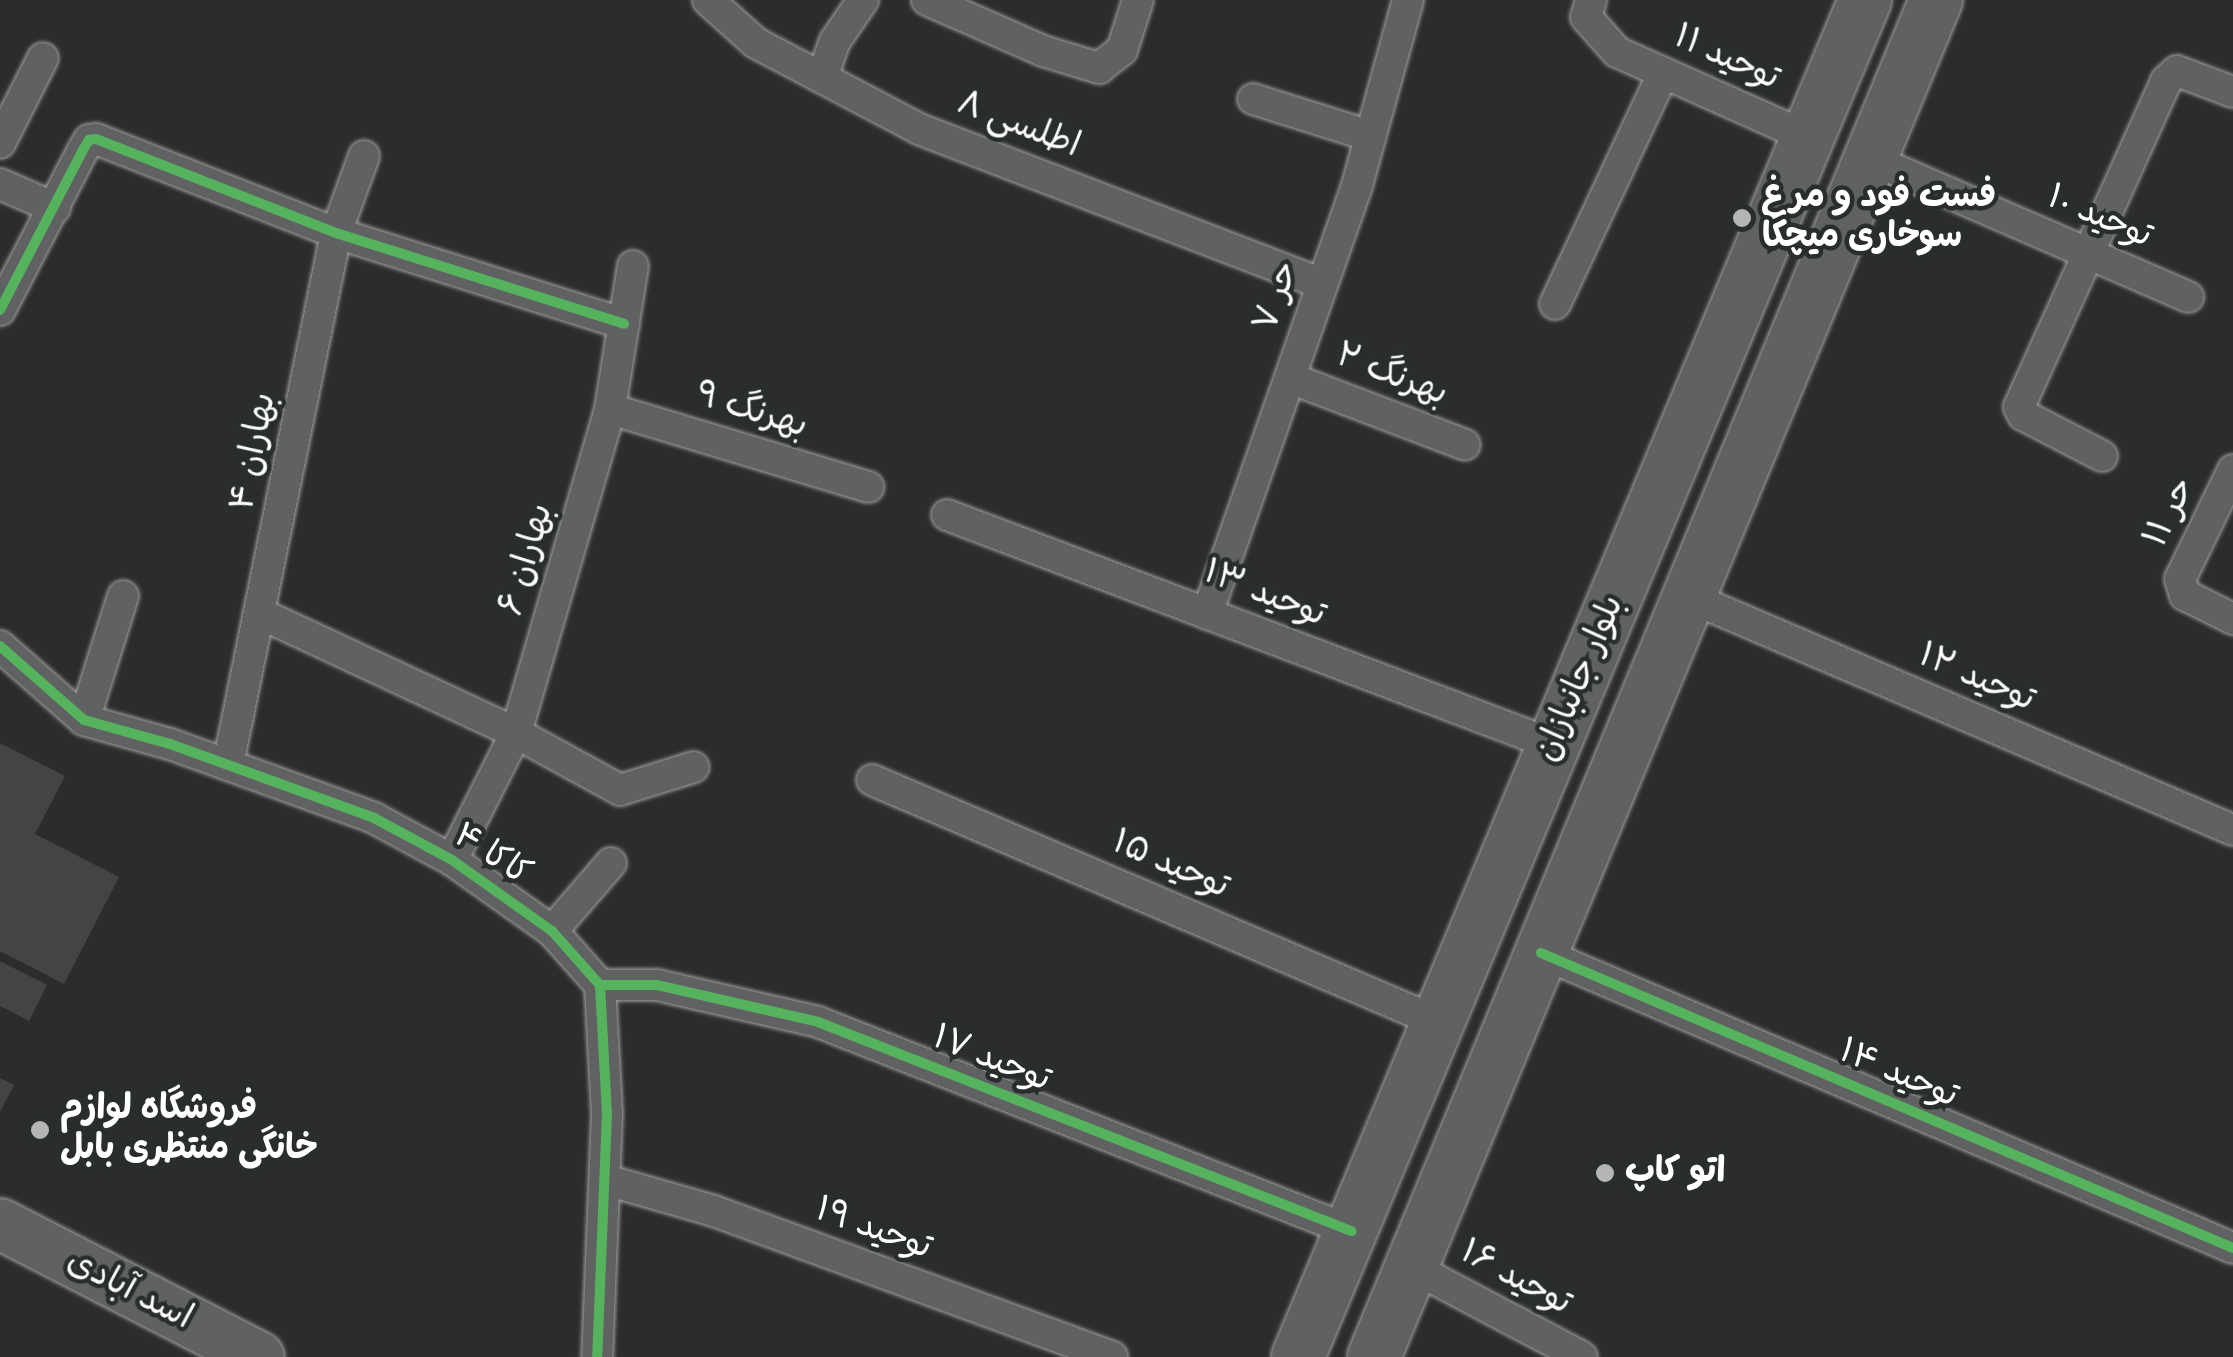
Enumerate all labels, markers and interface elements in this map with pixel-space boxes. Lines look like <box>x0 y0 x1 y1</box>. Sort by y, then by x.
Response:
street label: توحید ۱۱ <box>1666 17 1786 101</box>
street label: اطلسی ۸ <box>950 83 1086 169</box>
place label: فست فود و مرغ سوخاری میچکا <box>1762 177 1996 259</box>
street label: توحید ۱۰ <box>2040 177 2158 259</box>
marker: فست فود و مرغ سوخاری میچکا <box>1731 207 1753 229</box>
street label: حر ۷ <box>1246 256 1310 338</box>
street label: بهرنگ ۲ <box>1329 335 1453 417</box>
street label: بهرنگ ۹ <box>690 375 812 449</box>
street label: بهاران ۴ <box>223 389 287 515</box>
street label: حر ۱۱ <box>2136 471 2206 555</box>
street label: بهاران ۶ <box>492 499 564 621</box>
street label: توحید ۱۳ <box>1197 553 1331 637</box>
street label: بلوار جانبازان <box>1527 590 1635 768</box>
street label: توحید ۱۲ <box>1911 636 2041 722</box>
street label: کاکا ۴ <box>444 815 538 897</box>
street label: توحید ۱۵ <box>1105 823 1235 909</box>
street label: توحید ۱۷ <box>926 1017 1056 1103</box>
street label: توحید ۱۴ <box>1832 1031 1964 1119</box>
place label: فروشگاه لوازم خانگی منتظری بابل <box>60 1089 318 1171</box>
marker: فروشگاه لوازم خانگی منتظری بابل <box>29 1119 51 1141</box>
place label: اتو کاپ <box>1625 1152 1725 1194</box>
marker: اتو کاپ <box>1594 1162 1616 1184</box>
street label: توحید ۱۹ <box>809 1190 937 1270</box>
street label: توحید ۱۶ <box>1452 1232 1578 1326</box>
street label: اسد آبادی <box>59 1241 199 1341</box>

